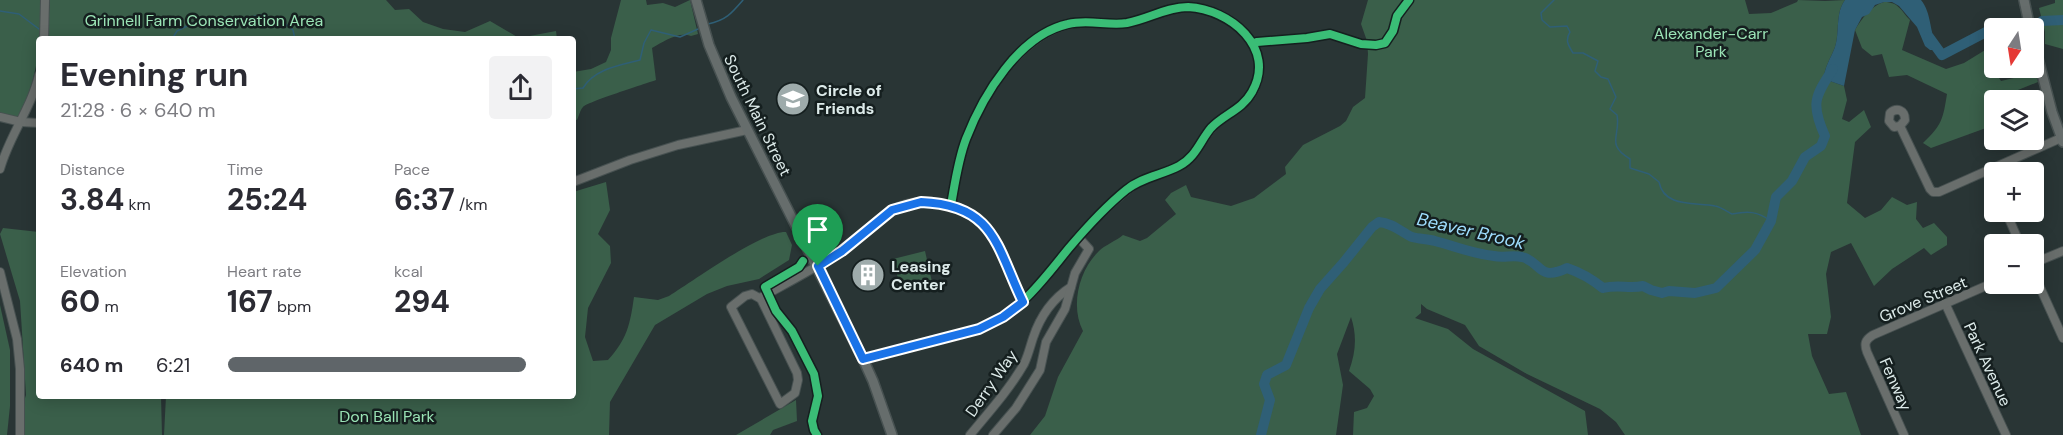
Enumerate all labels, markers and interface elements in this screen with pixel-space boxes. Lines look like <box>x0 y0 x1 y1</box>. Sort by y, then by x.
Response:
park label: Grinnell Farm Conservation Area <box>85 10 323 31</box>
north arrow <box>1984 18 2044 78</box>
map controls <box>1984 18 2044 294</box>
park label: Alexander-Carr Park <box>1654 23 1768 62</box>
street label: South Main Street <box>719 51 796 179</box>
text: Evening run <box>60 53 248 96</box>
button: share <box>489 56 552 119</box>
place label: Circle of Friends <box>816 80 882 119</box>
school or university icon: Circle of Friends <box>775 81 811 117</box>
button: layers <box>1984 90 2044 150</box>
text: 21:28 · 6 × 640 m <box>60 97 215 123</box>
text: Distance <box>60 159 125 180</box>
text: Time <box>227 159 263 180</box>
text: Pace <box>394 159 430 180</box>
button: + <box>1984 162 2044 222</box>
text: 3.84 <box>60 180 124 219</box>
text: 25:24 <box>227 180 307 219</box>
text: 6:37 <box>394 180 455 219</box>
text: km <box>124 194 151 215</box>
text: /km <box>455 194 488 215</box>
pin <box>792 204 843 266</box>
water label: Beaver Brook <box>1415 207 1528 255</box>
icon: arrive <box>801 213 834 246</box>
button: − <box>1984 234 2044 294</box>
place label: Leasing Center <box>891 256 951 295</box>
building icon: Leasing Center <box>850 257 886 293</box>
text: Elevation <box>60 261 127 282</box>
text: Heart rate <box>227 261 302 282</box>
text: kcal <box>394 261 423 282</box>
street label: Grove Street <box>1876 272 1970 327</box>
text: 60 <box>60 282 100 321</box>
text: 167 <box>227 282 273 321</box>
text: 294 <box>394 282 450 321</box>
text: m <box>100 296 119 317</box>
text: bpm <box>273 296 311 317</box>
street label: Park Avenue <box>1959 319 2016 410</box>
street label: Derry Way <box>961 346 1022 421</box>
text: 640 m <box>60 352 123 378</box>
text: 6:21 <box>156 352 190 378</box>
street label: Fenway <box>1875 354 1917 414</box>
park label: Don Ball Park <box>339 406 435 427</box>

